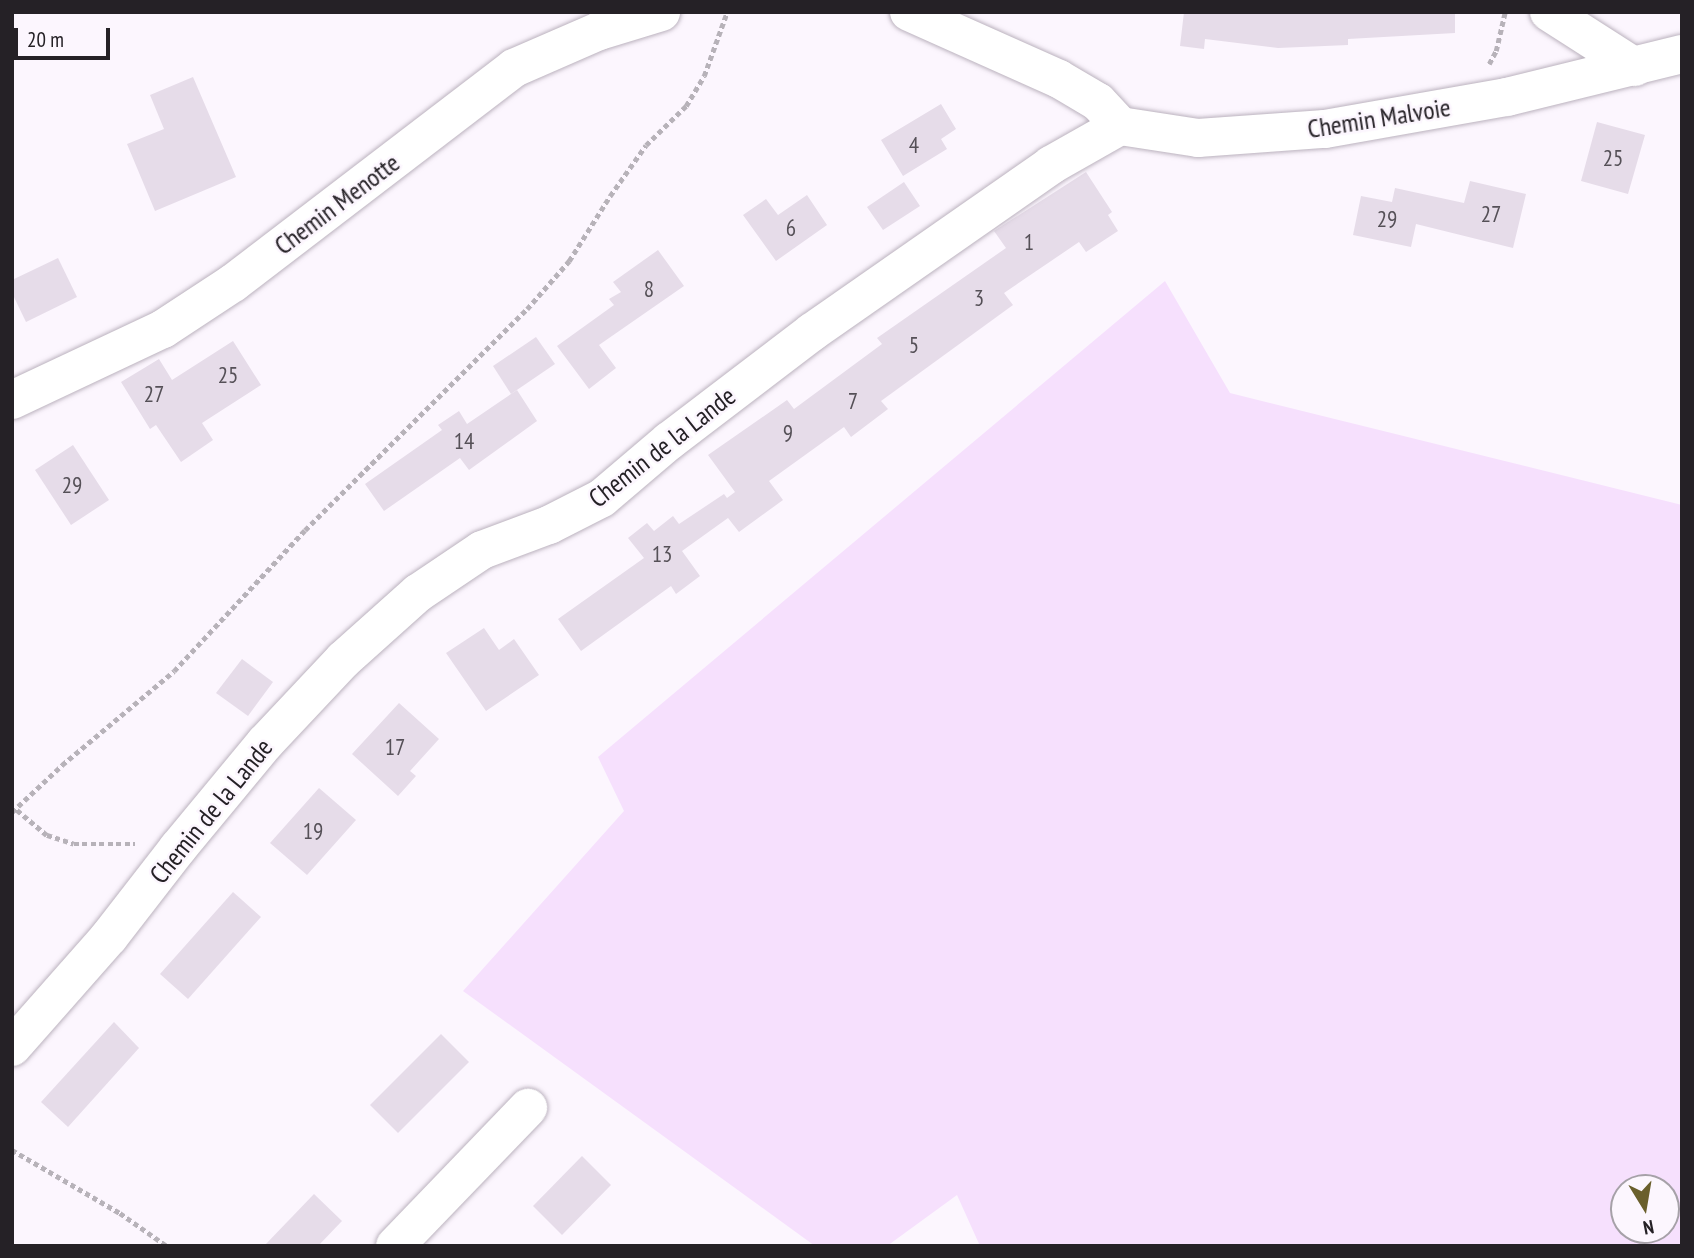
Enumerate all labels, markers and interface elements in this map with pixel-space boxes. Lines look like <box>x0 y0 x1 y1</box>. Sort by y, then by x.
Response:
scale bar <box>18 14 114 58</box>
text: 20 m <box>27 26 64 53</box>
street label: Chemin Malvoie <box>1305 91 1453 145</box>
house number: 4 <box>909 131 919 159</box>
house number: 25 <box>1603 144 1623 172</box>
street label: Chemin Menotte <box>268 147 406 261</box>
house number: 27 <box>1481 200 1501 228</box>
house number: 29 <box>1377 205 1397 233</box>
house number: 6 <box>786 214 796 242</box>
house number: 1 <box>1024 228 1034 256</box>
house number: 8 <box>644 275 654 303</box>
house number: 3 <box>974 284 984 312</box>
house number: 5 <box>909 331 919 359</box>
house number: 25 <box>218 361 238 389</box>
house number: 27 <box>144 380 164 408</box>
street label: Chemin de la Lande <box>583 380 741 514</box>
house number: 7 <box>848 387 858 415</box>
house number: 9 <box>783 419 793 447</box>
house number: 14 <box>454 427 474 455</box>
house number: 29 <box>62 471 82 499</box>
house number: 13 <box>652 540 672 568</box>
street label: Chemin de la Lande <box>143 732 279 890</box>
house number: 17 <box>385 733 405 761</box>
house number: 19 <box>303 817 323 845</box>
north arrow <box>1610 1174 1680 1244</box>
text: N <box>1641 1215 1656 1240</box>

